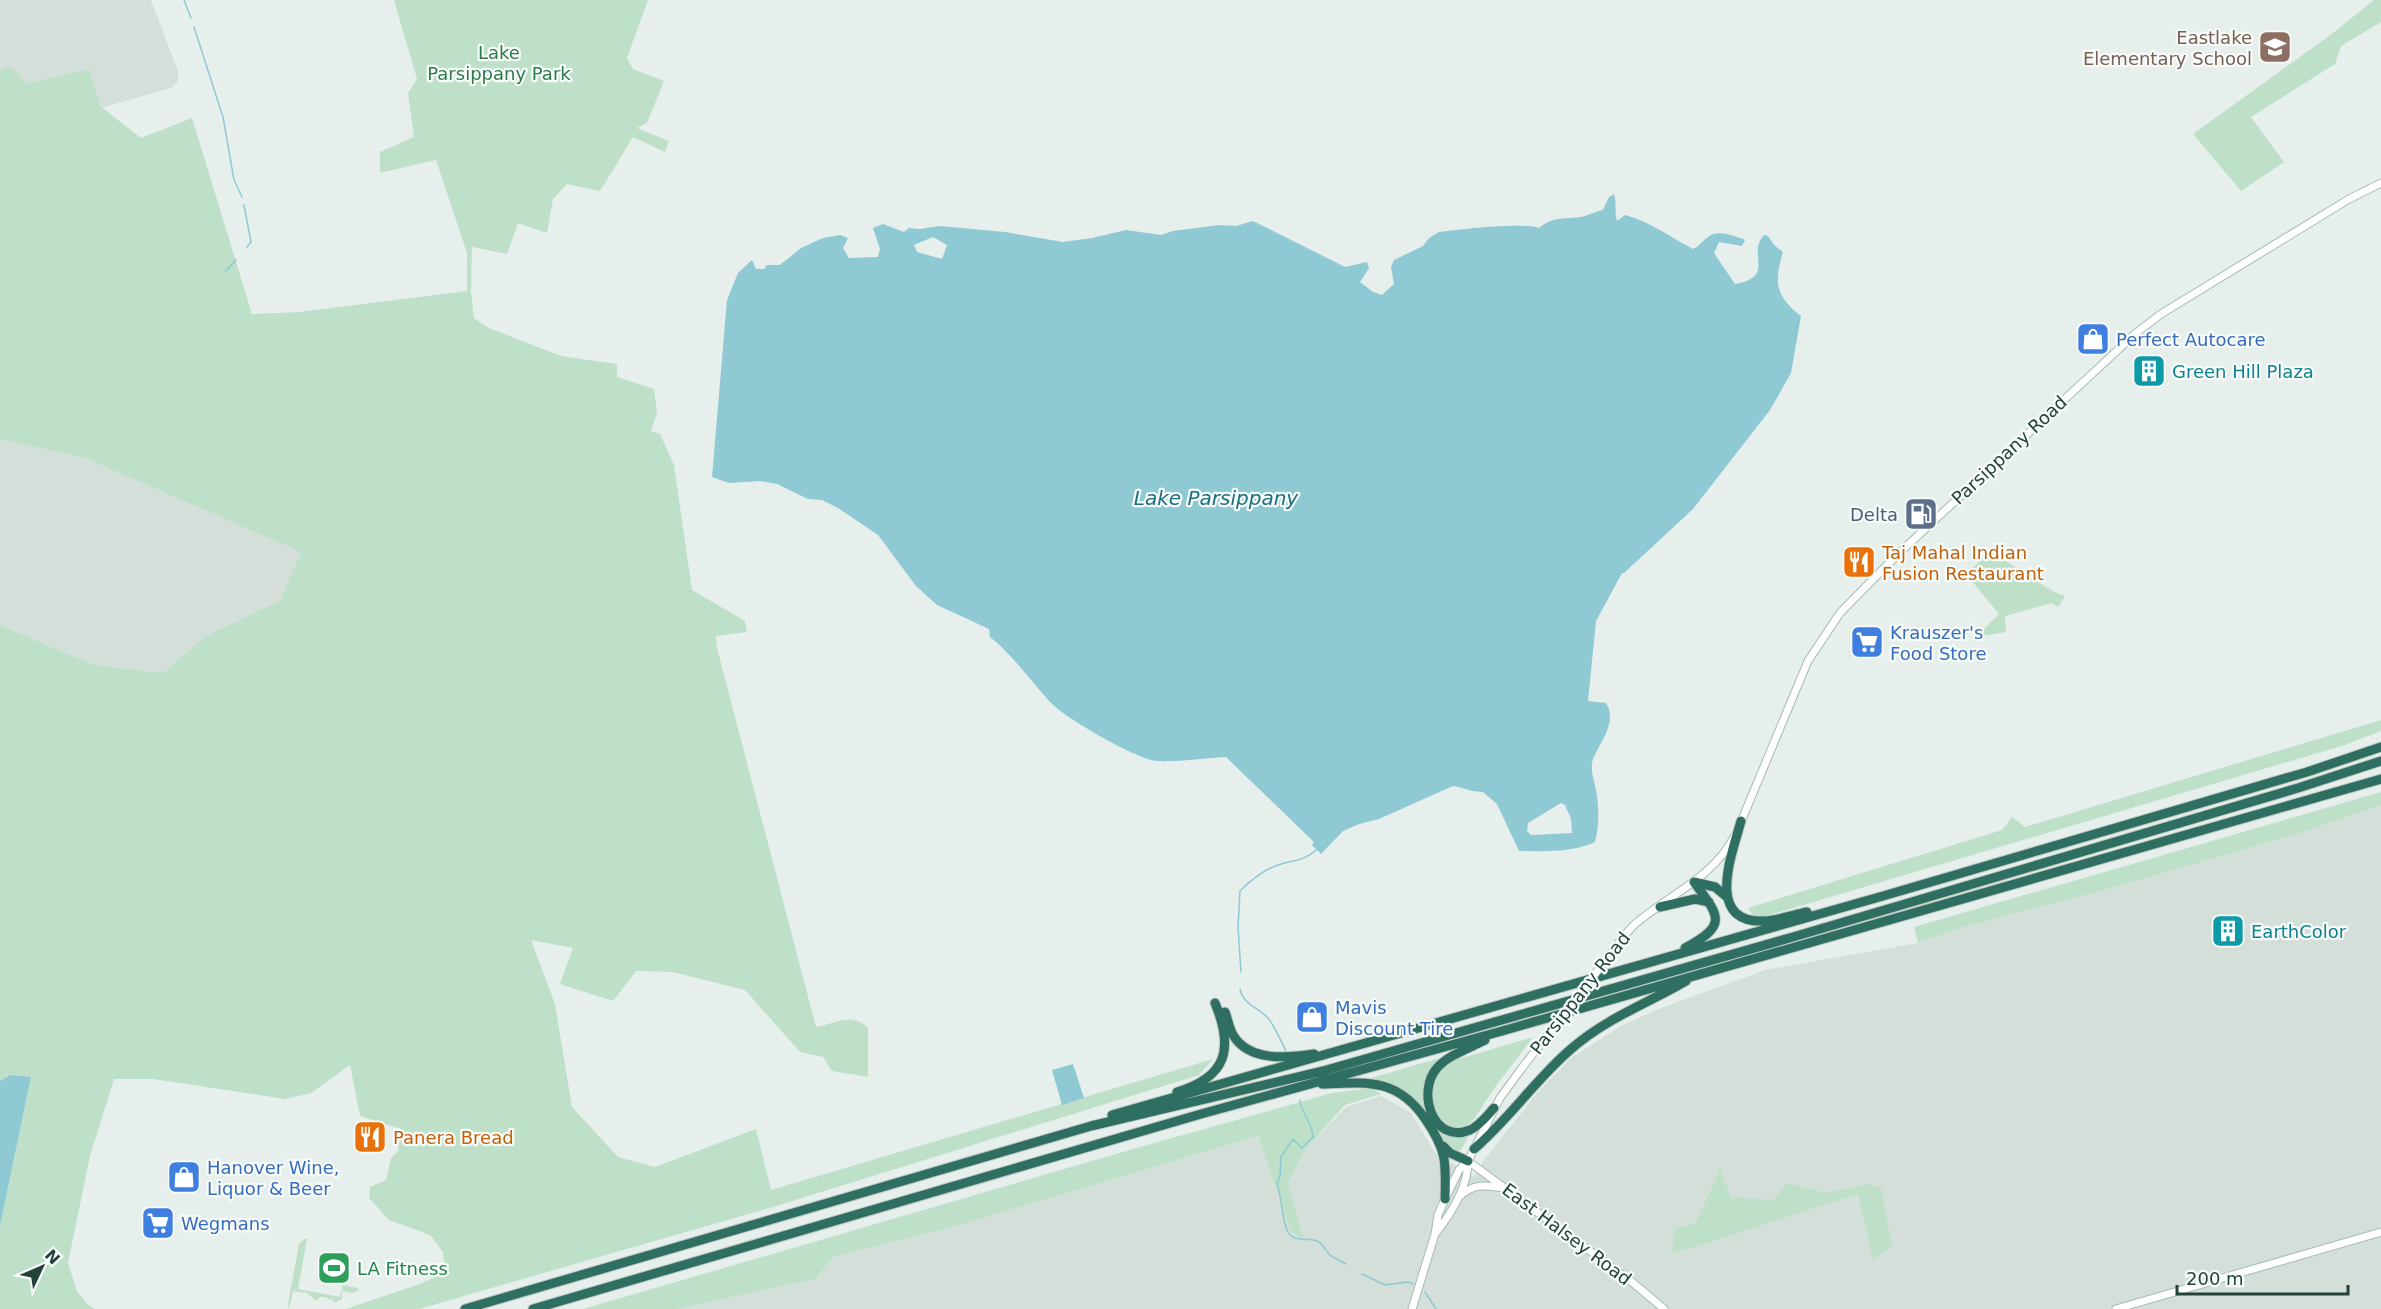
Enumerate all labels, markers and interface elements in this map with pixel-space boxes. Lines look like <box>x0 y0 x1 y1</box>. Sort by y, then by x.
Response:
place label: Eastlake Elementary School <box>2083 27 2252 69</box>
school or university icon: Eastlake Elementary School <box>2257 29 2293 65</box>
park label: Lake Parsippany Park <box>427 42 571 84</box>
shop icon: Perfect Autocare <box>2075 321 2111 357</box>
place label: Perfect Autocare <box>2116 329 2266 350</box>
building icon: Green Hill Plaza <box>2131 353 2167 389</box>
place label: Green Hill Plaza <box>2172 361 2314 382</box>
street label: Parsippany Road <box>1947 391 2071 509</box>
water label: Lake Parsippany <box>1134 486 1299 510</box>
fuel station icon: Delta <box>1903 496 1939 532</box>
place label: Delta <box>1850 504 1898 525</box>
place label: Taj Mahal Indian Fusion Restaurant <box>1881 542 2044 584</box>
restaurant icon: Taj Mahal Indian Fusion Restaurant <box>1841 544 1877 580</box>
place label: Krauszer's Food Store <box>1890 622 1986 664</box>
supermarket icon: Krauszer's Food Store <box>1849 624 1885 660</box>
building icon: EarthColor <box>2210 913 2246 949</box>
place label: EarthColor <box>2251 921 2347 942</box>
street label: Parsippany Road <box>1526 928 1634 1058</box>
place label: Mavis Discount Tire <box>1335 997 1453 1039</box>
shop icon: Mavis Discount Tire <box>1294 999 1330 1035</box>
restaurant icon: Panera Bread <box>352 1119 388 1155</box>
place label: Panera Bread <box>393 1127 514 1148</box>
place label: Hanover Wine, Liquor & Beer <box>207 1157 339 1199</box>
shop icon: Hanover Wine, Liquor & Beer <box>166 1159 202 1195</box>
street label: East Halsey Road <box>1498 1179 1636 1289</box>
supermarket icon: Wegmans <box>140 1205 176 1241</box>
place label: Wegmans <box>181 1213 270 1234</box>
north arrow <box>12 1237 72 1297</box>
text: N <box>41 1246 64 1268</box>
sports icon: LA Fitness <box>316 1250 352 1286</box>
place label: LA Fitness <box>357 1258 448 1279</box>
scale bar <box>2177 1258 2348 1296</box>
text: 200 m <box>2186 1268 2244 1289</box>

